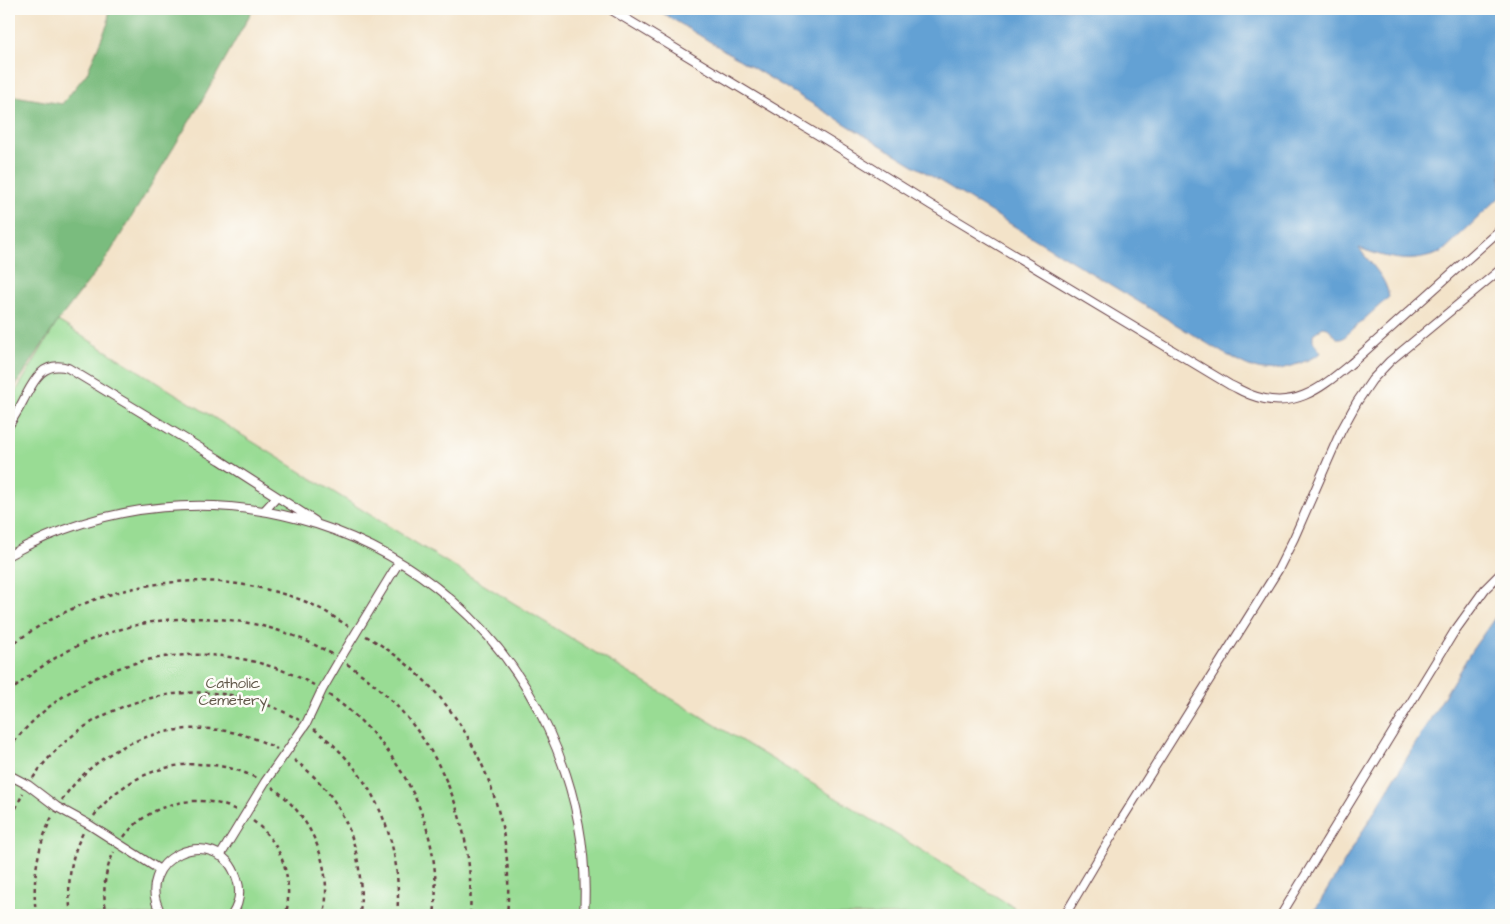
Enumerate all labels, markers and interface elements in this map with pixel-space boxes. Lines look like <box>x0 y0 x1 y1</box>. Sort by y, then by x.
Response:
park label: Catholic Cemetery <box>198 673 268 712</box>

